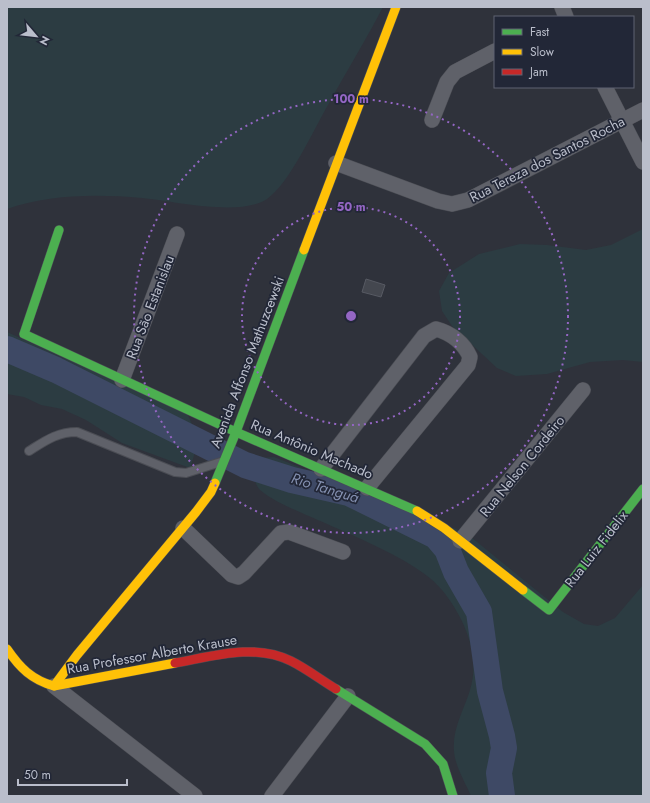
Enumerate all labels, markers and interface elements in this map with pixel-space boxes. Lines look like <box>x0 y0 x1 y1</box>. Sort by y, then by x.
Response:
north arrow <box>16 16 56 56</box>
legend <box>494 16 634 88</box>
text: Fast <box>530 23 549 41</box>
text: N <box>36 33 54 48</box>
text: Slow <box>530 43 555 61</box>
text: Jam <box>528 63 548 81</box>
text: 100 m <box>333 90 369 108</box>
street label: Rua Tereza dos Santos Rocha <box>466 111 628 207</box>
text: 50 m <box>336 198 366 216</box>
street label: Rua São Estanislau <box>121 252 179 362</box>
street label: Avenida Affonso Mathuzcewski <box>205 273 289 451</box>
centre of rings <box>344 309 358 323</box>
street label: Rua Nelson Cordeiro <box>475 411 569 521</box>
street label: Rua Antônio Machado <box>248 414 377 484</box>
water label: Rio Tanguá <box>288 467 362 509</box>
street label: Rua Luiz Fidelix <box>560 506 632 592</box>
street label: Rua Professor Alberto Krause <box>65 629 239 679</box>
scale bar <box>18 761 127 787</box>
text: 50 m <box>24 766 51 784</box>

